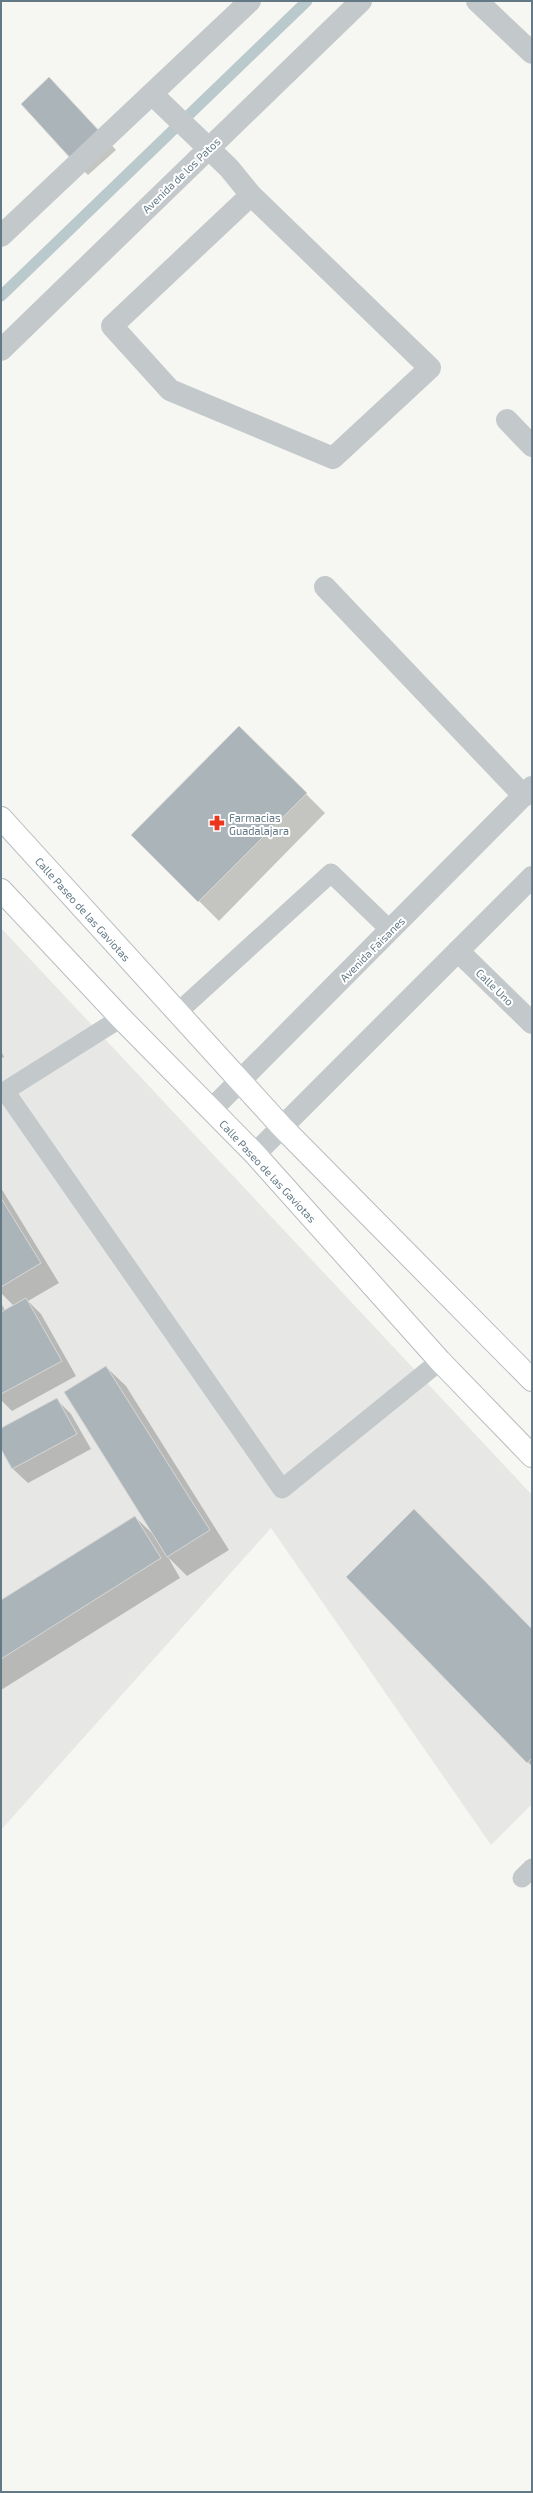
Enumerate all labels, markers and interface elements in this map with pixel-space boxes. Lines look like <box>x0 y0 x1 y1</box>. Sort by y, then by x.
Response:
street label: Avenida de los Patos <box>139 134 223 215</box>
place label: Farmacias Guadalajara <box>229 811 289 838</box>
pharmacy icon: Farmacias Guadalajara <box>208 814 226 832</box>
street label: Calle Paseo de las Gaviotas <box>33 854 133 964</box>
street label: Avenida Faisanes <box>337 914 407 984</box>
street label: Calle Uno <box>474 966 516 1008</box>
street label: Calle Paseo de las Gaviotas <box>217 1117 319 1225</box>

